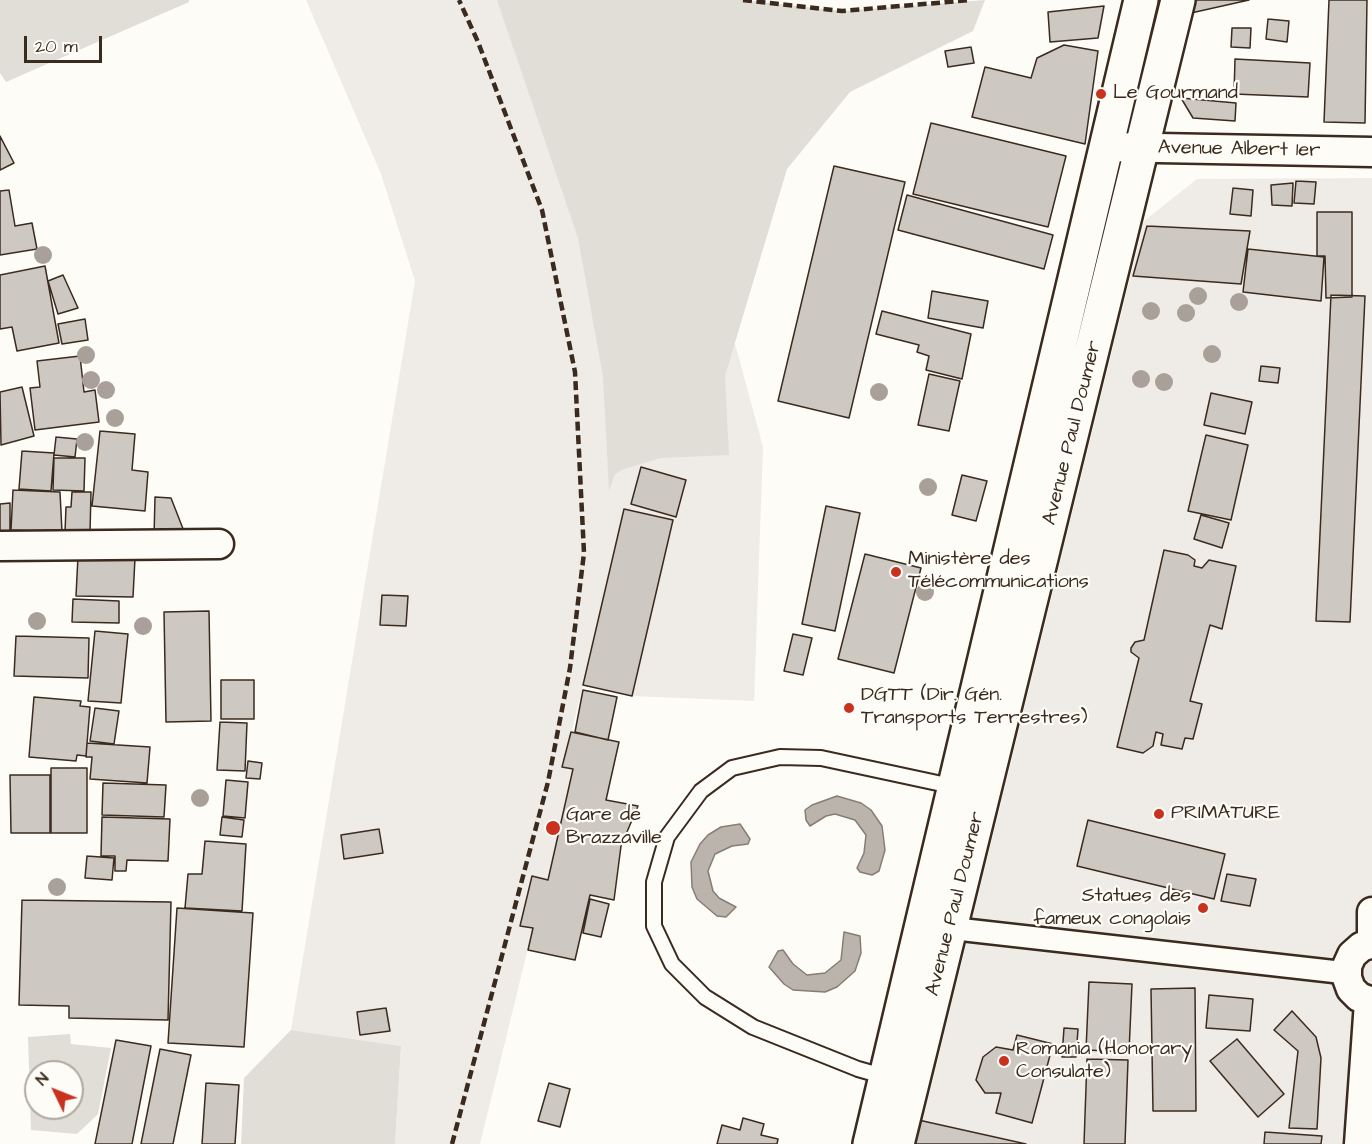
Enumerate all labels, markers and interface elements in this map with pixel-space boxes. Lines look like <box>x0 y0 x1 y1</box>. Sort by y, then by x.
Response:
scale bar <box>27 24 105 62</box>
text: 20 m <box>35 34 78 59</box>
place label: Le Gourmand <box>1113 82 1238 106</box>
marker: Le Gourmand <box>1094 87 1108 101</box>
street label: Avenue Albert 1er <box>1158 137 1320 163</box>
street label: Avenue Paul Doumer <box>1038 338 1108 528</box>
place label: Ministère des Télécommunications <box>908 548 1089 595</box>
marker: Ministère des Télécommunications <box>889 565 903 579</box>
place label: DGTT (Dir. Gén. Transports Terrestres) <box>861 684 1087 731</box>
marker: DGTT (Dir. Gén. Transports Terrestres) <box>842 701 856 715</box>
place label: PRIMATURE <box>1171 802 1280 826</box>
place label: Gare de Brazzaville <box>566 804 662 851</box>
marker: PRIMATURE <box>1152 807 1166 821</box>
street label: Avenue Paul Doumer <box>921 809 991 999</box>
marker: Gare de Brazzaville <box>544 819 562 837</box>
place label: Statues des fameux congolais <box>1033 885 1191 932</box>
marker: Statues des fameux congolais <box>1196 901 1210 915</box>
place label: Romania (Honorary Consulate) <box>1016 1038 1192 1085</box>
marker: Romania (Honorary Consulate) <box>997 1054 1011 1068</box>
north arrow <box>24 1060 84 1120</box>
text: N <box>31 1068 54 1090</box>

